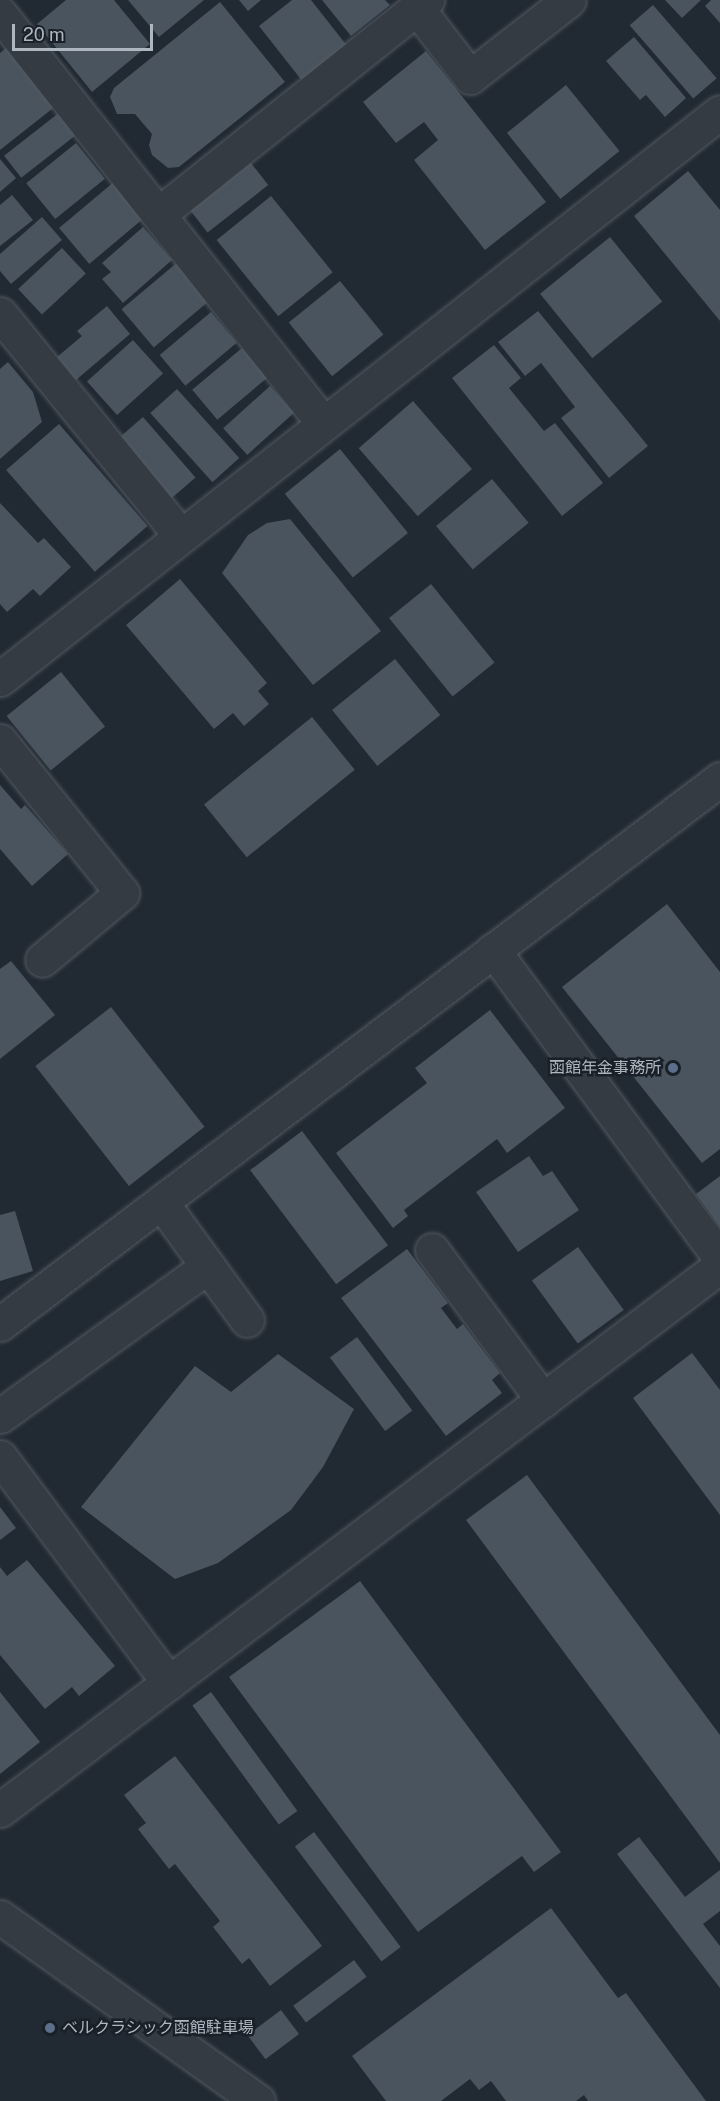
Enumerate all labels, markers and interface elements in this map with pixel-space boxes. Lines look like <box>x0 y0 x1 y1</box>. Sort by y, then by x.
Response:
scale bar <box>15 12 156 50</box>
text: 20 m <box>23 24 65 45</box>
place label: 函館年金事務所 <box>549 1058 661 1078</box>
marker: 函館年金事務所 <box>666 1061 680 1075</box>
place label: ベルクラシック函館駐車場 <box>62 2018 254 2038</box>
marker: ベルクラシック函館駐車場 <box>43 2021 57 2035</box>

